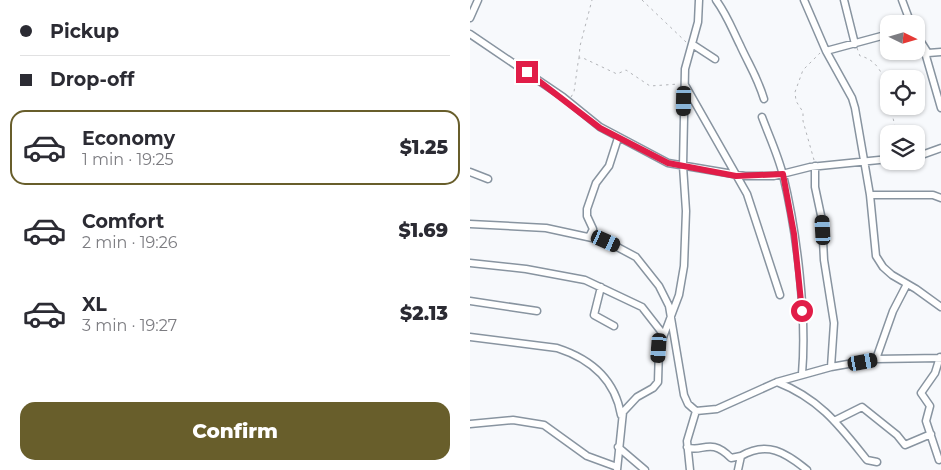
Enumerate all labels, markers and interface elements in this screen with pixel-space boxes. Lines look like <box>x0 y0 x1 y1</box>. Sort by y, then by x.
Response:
north arrow <box>880 15 925 60</box>
map controls <box>880 15 925 170</box>
text: Pickup <box>50 20 119 43</box>
route end <box>516 61 538 83</box>
text: Drop-off <box>50 68 134 91</box>
button: locate <box>880 70 925 115</box>
car <box>676 86 691 116</box>
icon: car <box>22 125 67 170</box>
button: layers <box>880 125 925 170</box>
text: Economy <box>82 127 175 150</box>
text: $1.25 <box>400 136 448 159</box>
text: 1 min · 19:25 <box>82 150 174 169</box>
icon: car <box>22 208 67 253</box>
text: Comfort <box>82 210 164 233</box>
car <box>814 215 831 245</box>
text: $1.69 <box>398 219 448 242</box>
car <box>589 228 622 254</box>
text: 2 min · 19:26 <box>82 233 178 252</box>
icon: car <box>22 291 67 336</box>
text: XL <box>82 293 107 316</box>
route start <box>791 300 813 322</box>
text: $2.13 <box>400 302 448 325</box>
text: 3 min · 19:27 <box>82 316 177 335</box>
car <box>650 333 667 363</box>
car <box>846 352 879 372</box>
button: Confirm <box>20 402 450 460</box>

